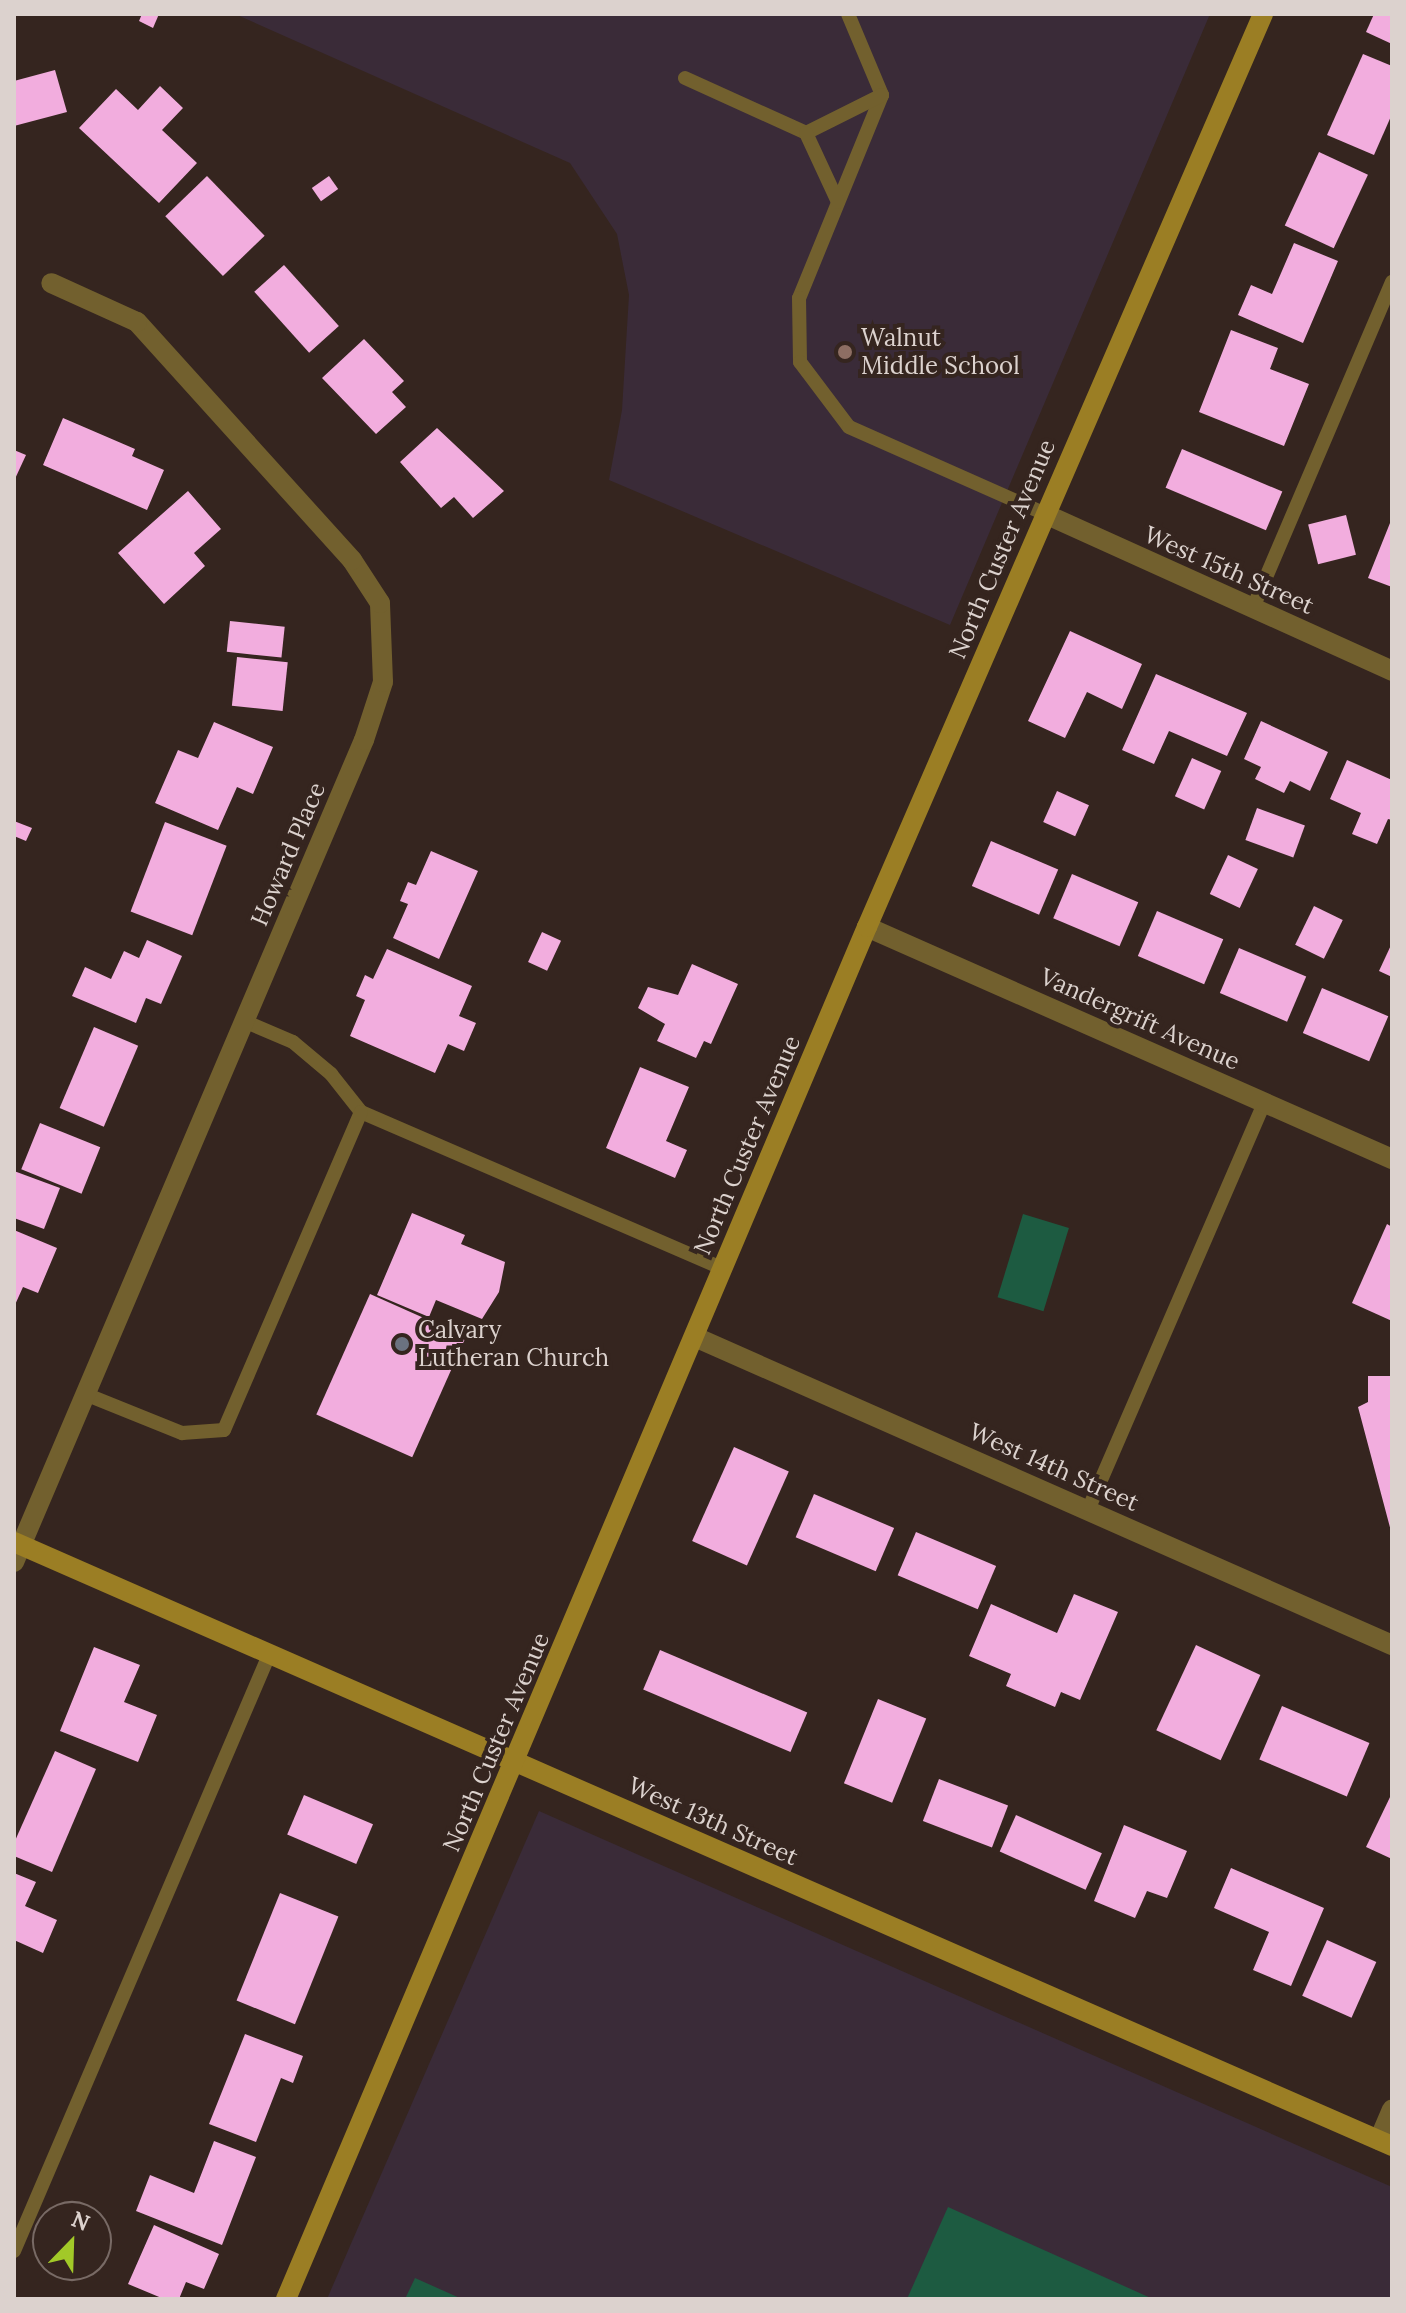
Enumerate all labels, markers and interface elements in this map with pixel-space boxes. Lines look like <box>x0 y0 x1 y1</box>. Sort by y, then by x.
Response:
place label: Walnut Middle School <box>861 324 1020 380</box>
marker: Walnut Middle School <box>836 343 854 361</box>
street label: North Custer Avenue <box>943 435 1061 663</box>
street label: West 15th Street <box>1140 520 1318 620</box>
street label: Howard Place <box>245 778 331 930</box>
street label: Vandergrift Avenue <box>1036 962 1244 1076</box>
street label: North Custer Avenue <box>688 1031 806 1259</box>
place label: Calvary Lutheran Church <box>418 1316 609 1372</box>
marker: Calvary Lutheran Church <box>393 1335 411 1353</box>
street label: West 14th Street <box>965 1417 1143 1517</box>
street label: North Custer Avenue <box>437 1628 555 1856</box>
street label: West 13th Street <box>624 1771 802 1871</box>
north arrow <box>32 2201 112 2281</box>
text: N <box>67 2205 94 2237</box>

